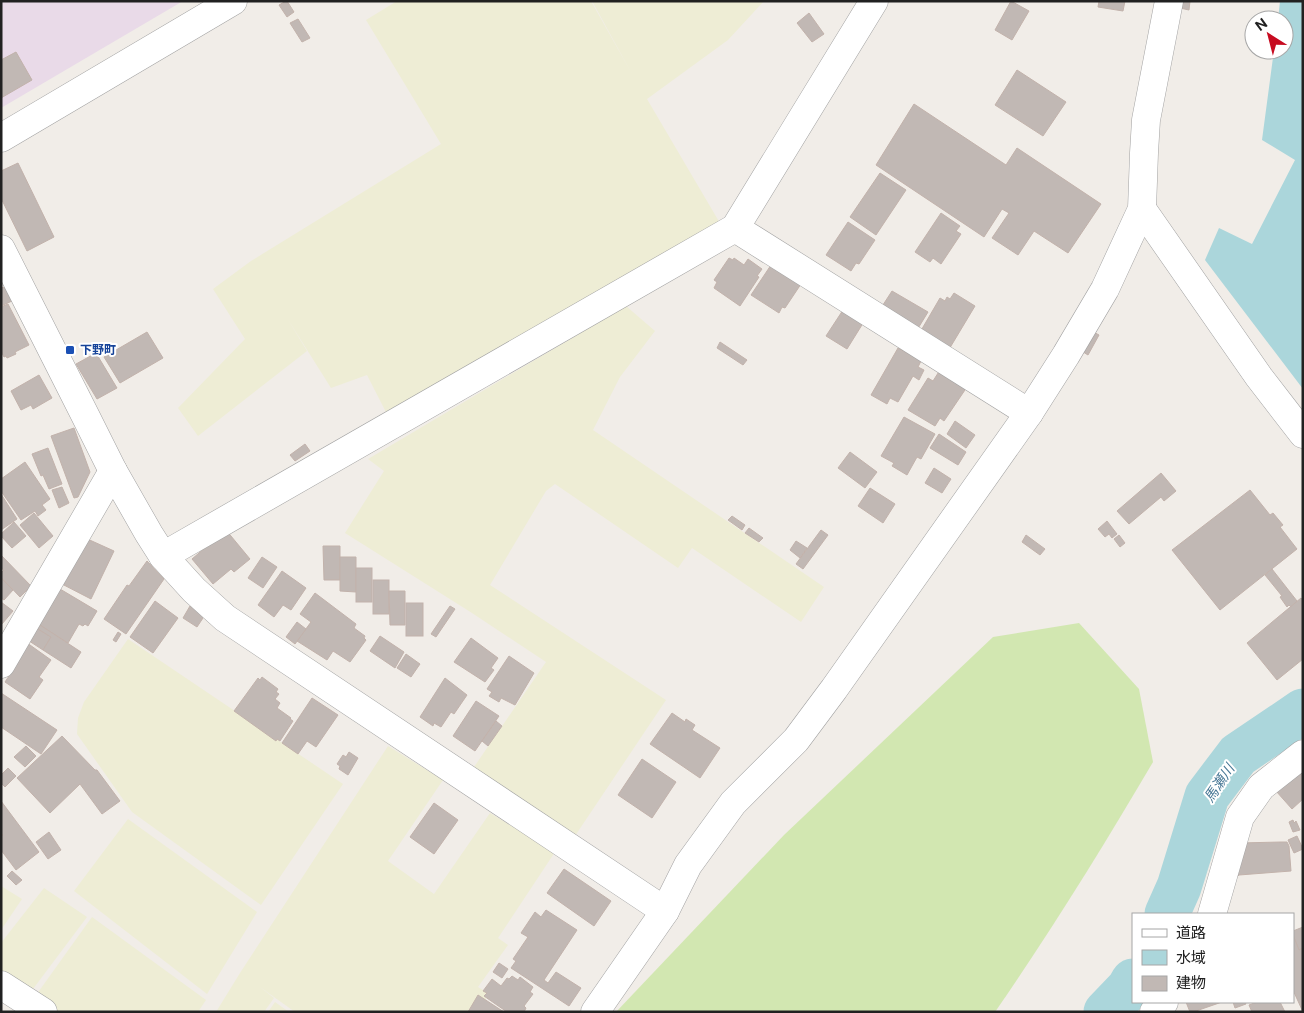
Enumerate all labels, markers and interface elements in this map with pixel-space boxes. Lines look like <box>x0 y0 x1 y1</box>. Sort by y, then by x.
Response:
north arrow <box>1244 10 1294 60</box>
text: N <box>1252 15 1270 34</box>
place label: 下野町 <box>80 343 116 357</box>
marker: 下野町 <box>64 344 76 356</box>
water label: 馬瀬川 <box>1201 759 1238 805</box>
legend <box>1132 913 1294 1003</box>
text: 道路 <box>1176 924 1206 941</box>
text: 水域 <box>1176 949 1206 966</box>
text: 建物 <box>1176 974 1206 991</box>

